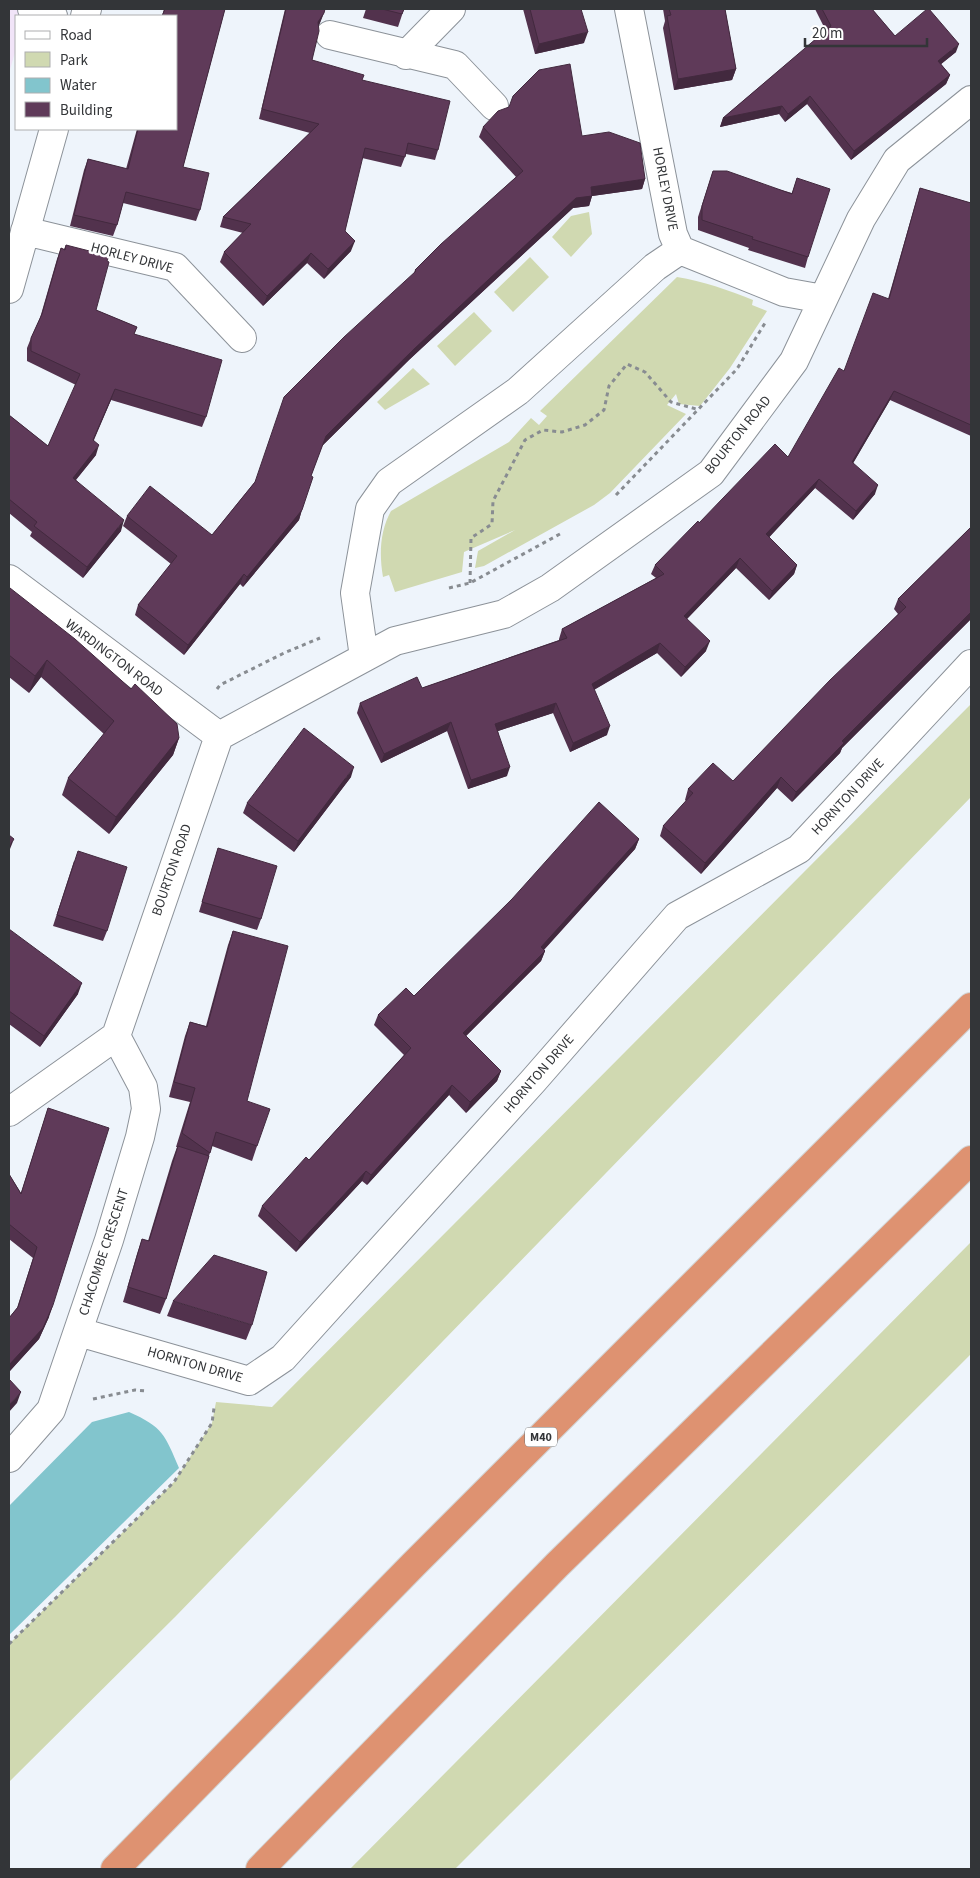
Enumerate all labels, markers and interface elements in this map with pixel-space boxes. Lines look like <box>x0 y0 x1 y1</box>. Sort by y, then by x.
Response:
legend <box>15 15 178 130</box>
scale bar <box>805 15 928 47</box>
text: 20 m <box>812 23 842 44</box>
text: Road <box>60 25 92 46</box>
text: Park <box>60 50 89 71</box>
text: Water <box>60 75 97 96</box>
text: Building <box>60 100 113 121</box>
street label: HORLEY DRIVE <box>647 145 683 233</box>
street label: HORLEY DRIVE <box>88 237 176 279</box>
street label: BOURTON ROAD <box>700 391 776 479</box>
street label: WARDINGTON ROAD <box>61 615 167 701</box>
street label: HORNTON DRIVE <box>807 754 889 840</box>
street label: BOURTON ROAD <box>147 821 197 919</box>
street label: HORNTON DRIVE <box>499 1030 579 1118</box>
street label: CHACOMBE CRESCENT <box>74 1185 134 1318</box>
street label: HORNTON DRIVE <box>145 1342 245 1388</box>
road number: M40 <box>525 1428 557 1446</box>

